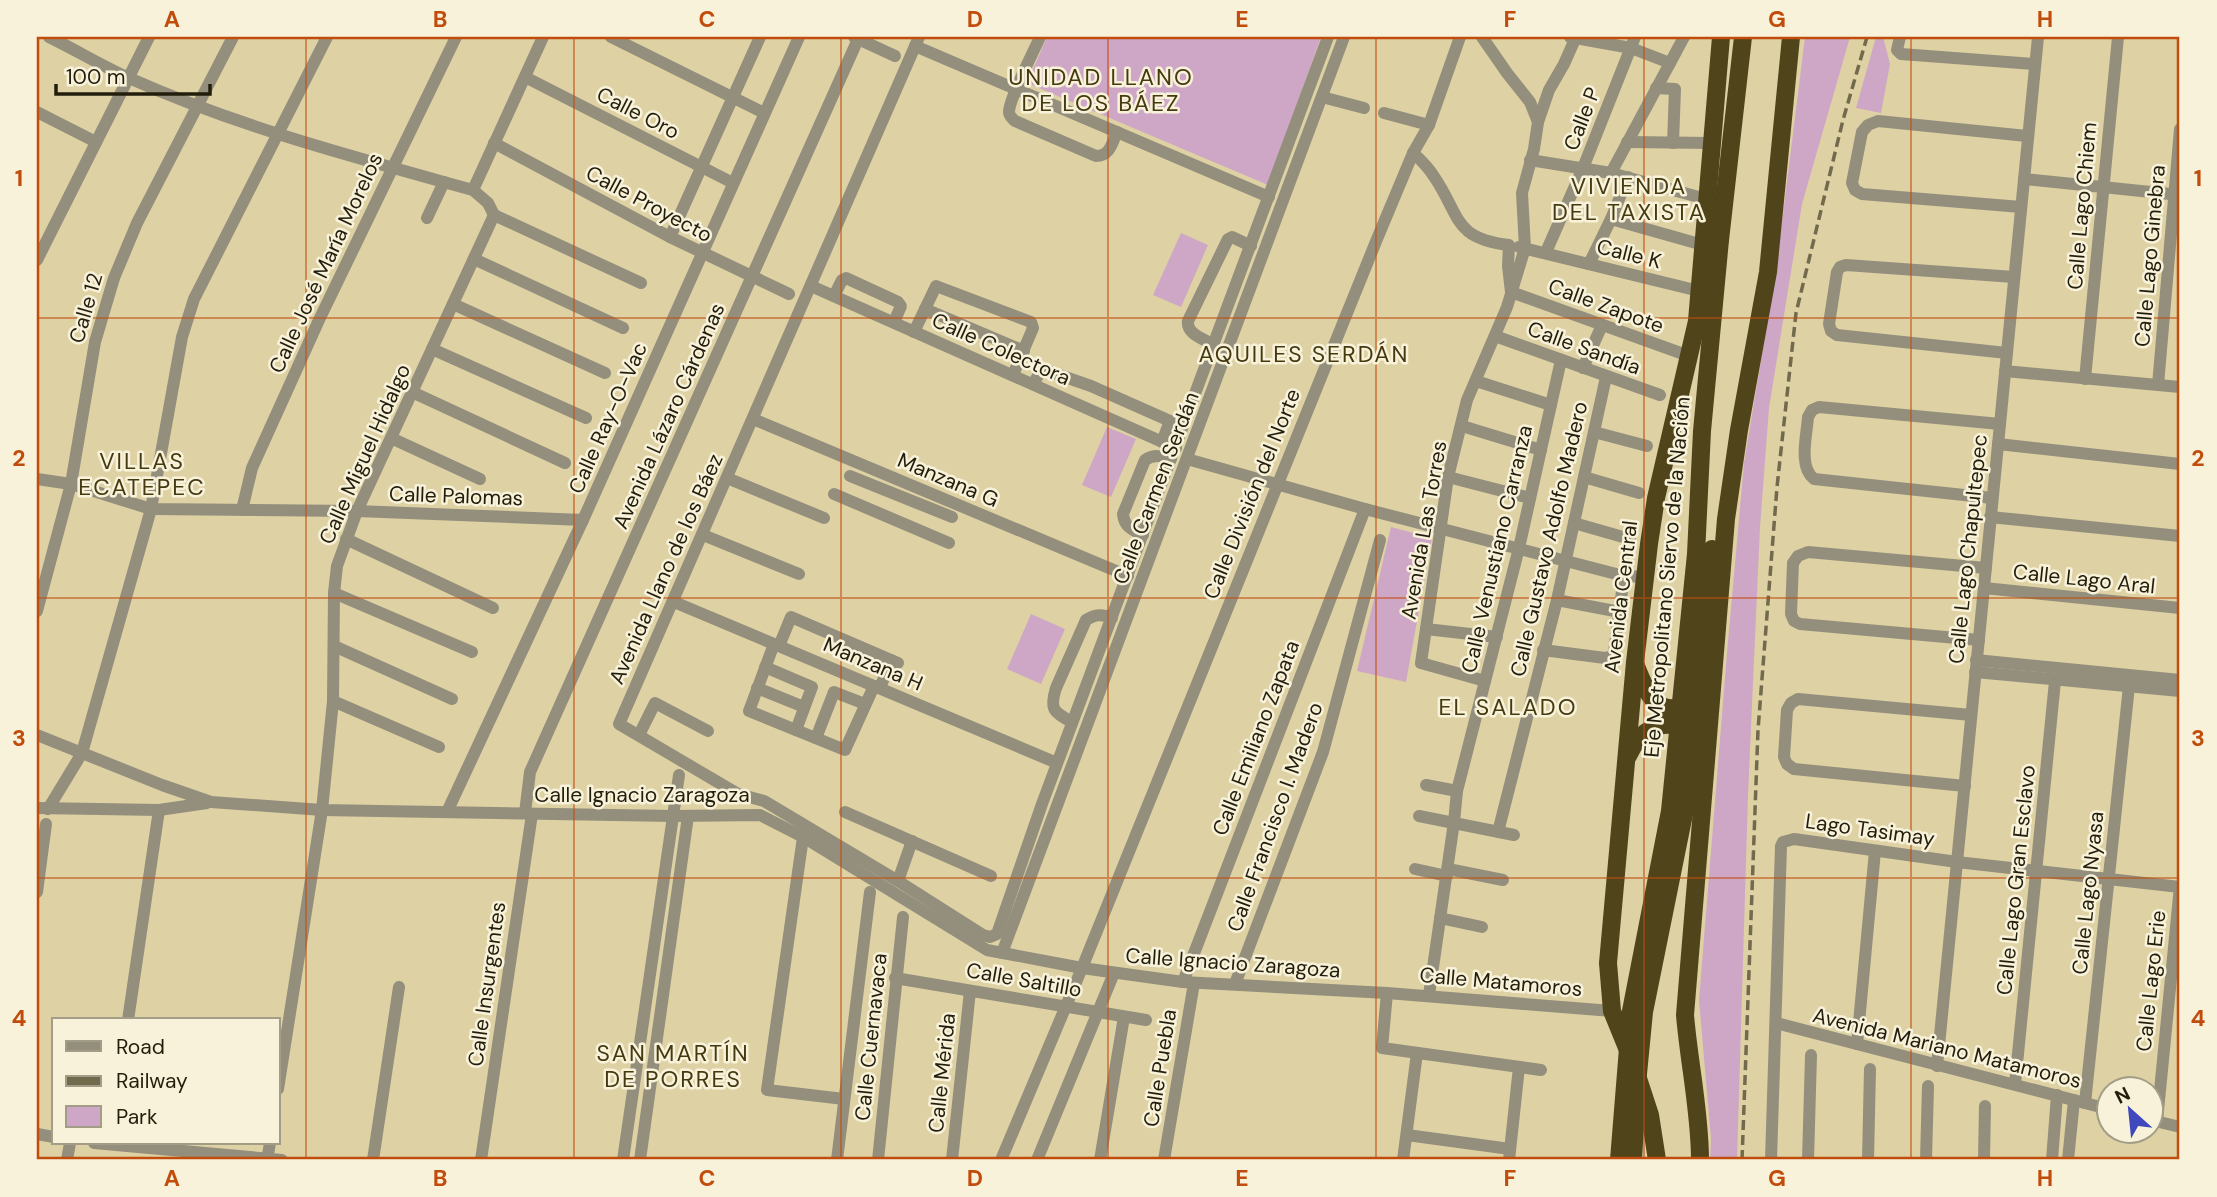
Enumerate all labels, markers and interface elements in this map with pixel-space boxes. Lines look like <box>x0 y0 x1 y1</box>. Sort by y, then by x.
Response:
text: A <box>164 4 180 34</box>
text: B <box>433 4 447 34</box>
text: C <box>699 4 715 34</box>
text: D <box>967 4 983 34</box>
text: E <box>1235 4 1249 34</box>
text: F <box>1504 4 1517 34</box>
text: G <box>1768 4 1786 34</box>
text: H <box>2037 4 2053 34</box>
scale bar <box>56 52 210 96</box>
district label: UNIDAD LLANO DE LOS BÁEZ <box>1008 62 1194 118</box>
text: 100 m <box>66 63 126 91</box>
street label: Calle Oro <box>592 80 684 146</box>
street label: Calle P <box>1557 83 1607 155</box>
street label: Calle Lago Chiem <box>2061 121 2103 291</box>
street label: Calle José María Morelos <box>263 148 389 378</box>
street label: Calle Proyecto <box>581 159 717 249</box>
text: 1 <box>15 163 23 193</box>
text: 1 <box>2194 163 2202 193</box>
street label: Calle Lago Ginebra <box>2128 164 2172 348</box>
district label: VIVIENDA DEL TAXISTA <box>1552 171 1706 227</box>
street label: Calle K <box>1594 232 1664 276</box>
street label: Calle 12 <box>63 270 109 346</box>
street label: Calle Zapote <box>1544 272 1668 340</box>
street label: Avenida Lázaro Cárdenas <box>606 299 732 533</box>
street label: Calle Colectora <box>927 306 1075 392</box>
street label: Calle Sandía <box>1524 315 1644 381</box>
street label: Calle Ray-O-Vac <box>562 338 654 498</box>
district label: AQUILES SERDÁN <box>1198 339 1410 369</box>
street label: Calle Miguel Hidalgo <box>313 360 417 548</box>
street label: Calle División del Norte <box>1197 385 1307 603</box>
street label: Calle Carmen Serdán <box>1106 388 1206 588</box>
street label: Eje Metropolitano Siervo de la Nación <box>1637 395 1697 759</box>
street label: Calle Gustavo Adolfo Madero <box>1504 399 1594 679</box>
street label: Calle Venustiano Carranza <box>1455 422 1539 676</box>
street label: Calle Lago Chapultepec <box>1942 433 1994 665</box>
street label: Avenida Las Torres <box>1394 438 1454 622</box>
text: 2 <box>12 443 26 473</box>
text: 2 <box>2191 443 2205 473</box>
district label: VILLAS ECATEPEC <box>78 446 206 502</box>
street label: Manzana G <box>893 446 1003 514</box>
street label: Avenida Llano de los Báez <box>602 449 730 689</box>
street label: Calle Palomas <box>388 480 524 512</box>
street label: Avenida Central <box>1598 519 1644 675</box>
street label: Calle Lago Aral <box>2011 558 2157 600</box>
street label: Manzana H <box>819 630 927 698</box>
street label: Calle Emiliano Zapata <box>1206 636 1306 840</box>
district label: EL SALADO <box>1439 692 1577 722</box>
street label: Calle Francisco I. Madero <box>1220 698 1330 936</box>
text: 3 <box>12 723 26 753</box>
text: 3 <box>2191 723 2205 753</box>
street label: Calle Lago Gran Esclavo <box>1990 764 2042 996</box>
street label: Calle Ignacio Zaragoza <box>534 781 750 809</box>
street label: Lago Tasimay <box>1803 807 1937 853</box>
street label: Calle Lago Nyasa <box>2065 810 2111 976</box>
street label: Calle Insurgentes <box>462 900 512 1068</box>
street label: Calle Lago Erie <box>2130 909 2172 1053</box>
street label: Calle Ignacio Zaragoza <box>1125 942 1341 984</box>
street label: Calle Cuernavaca <box>848 952 894 1122</box>
street label: Calle Saltillo <box>964 956 1084 1004</box>
street label: Calle Matamoros <box>1418 961 1584 1003</box>
street label: Avenida Mariano Matamoros <box>1810 1001 2084 1095</box>
text: 4 <box>12 1003 27 1033</box>
text: 4 <box>2191 1003 2206 1033</box>
street label: Calle Puebla <box>1137 1007 1183 1129</box>
street label: Calle Mérida <box>922 1012 962 1134</box>
legend <box>52 1018 280 1144</box>
text: Road <box>116 1033 165 1061</box>
district label: SAN MARTÍN DE PORRES <box>596 1038 750 1094</box>
text: Railway <box>116 1067 188 1095</box>
north arrow <box>2094 1074 2164 1144</box>
text: N <box>2111 1081 2134 1110</box>
text: Park <box>116 1103 158 1131</box>
text: A <box>164 1163 180 1193</box>
text: B <box>433 1163 447 1193</box>
text: C <box>699 1163 715 1193</box>
text: D <box>967 1163 983 1193</box>
text: E <box>1235 1163 1249 1193</box>
text: F <box>1504 1163 1517 1193</box>
text: G <box>1768 1163 1786 1193</box>
text: H <box>2037 1163 2053 1193</box>

